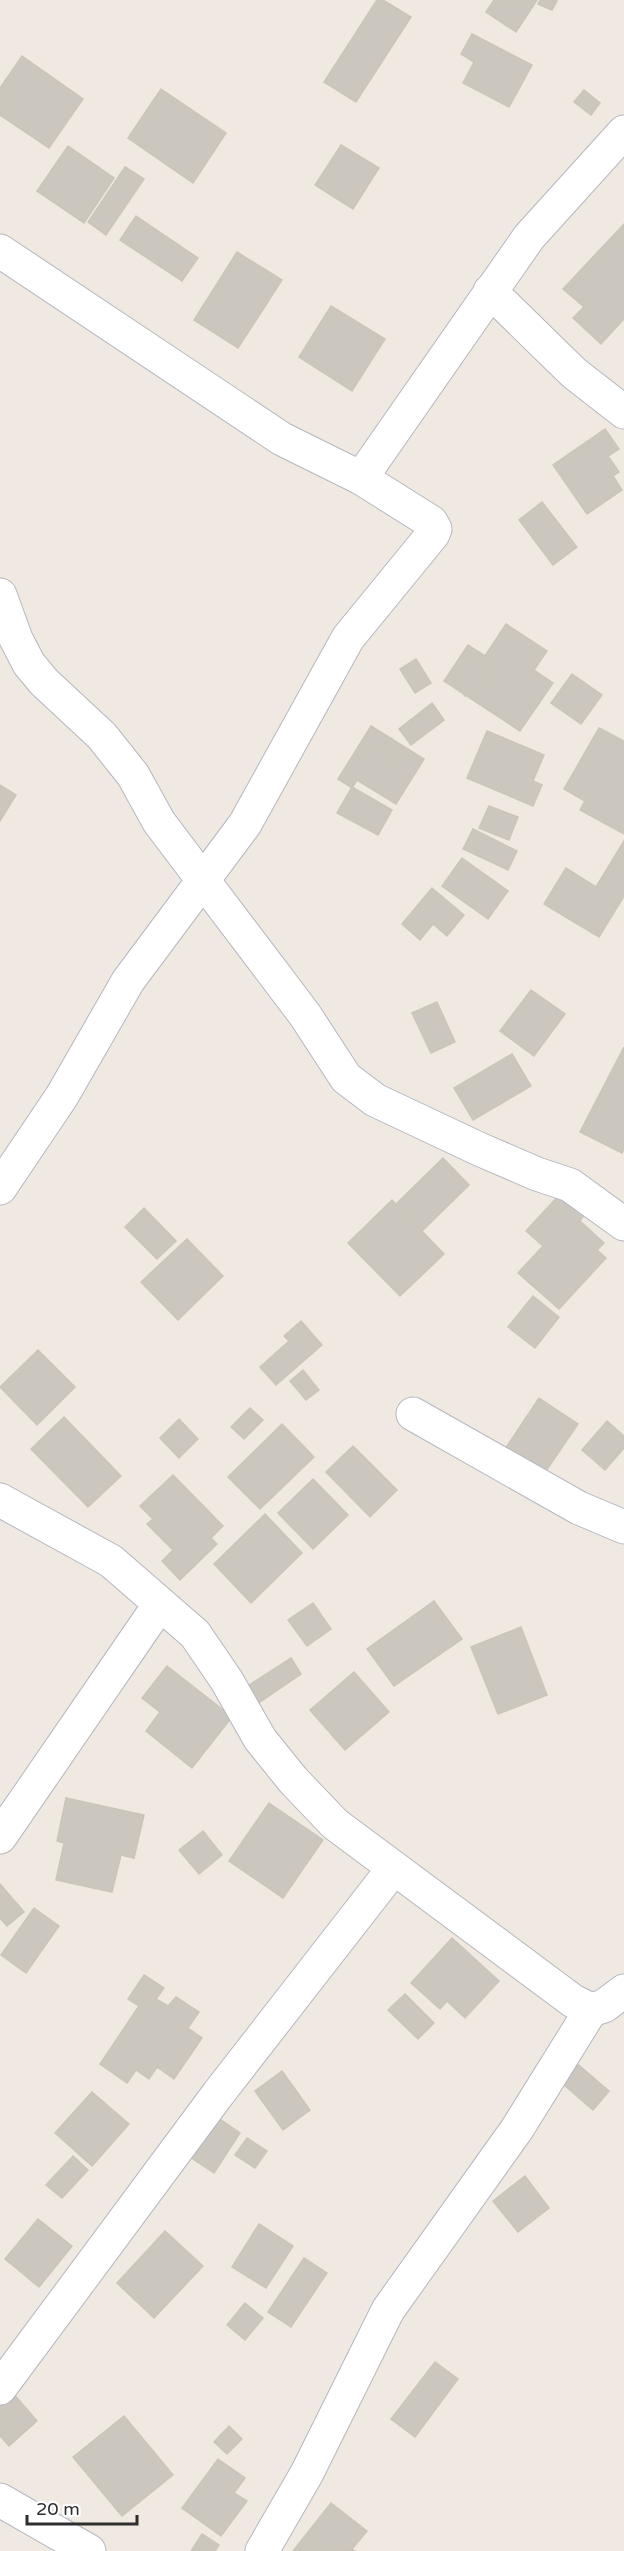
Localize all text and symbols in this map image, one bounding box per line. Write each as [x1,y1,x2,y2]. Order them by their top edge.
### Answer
scale bar [27,2488,136,2526]
text: 20 m [36,2498,80,2520]

